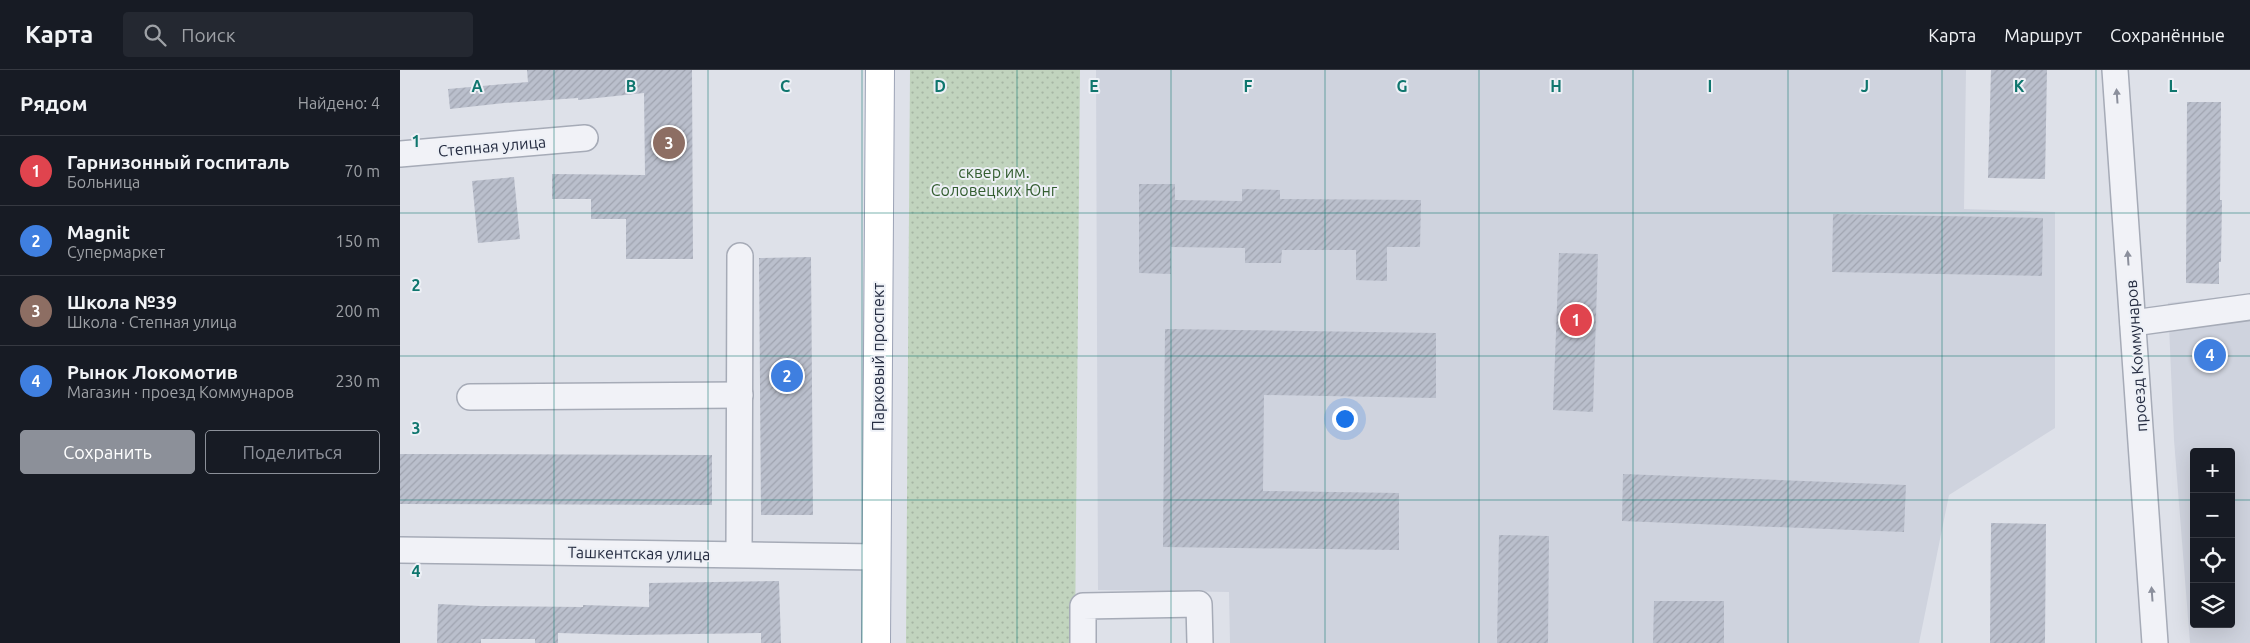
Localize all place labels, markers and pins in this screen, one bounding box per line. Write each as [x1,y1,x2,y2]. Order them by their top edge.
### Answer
pin: 3 [653,124,685,162]
pin: 1 [1560,301,1592,339]
pin: 4 [2194,336,2226,374]
pin: 2 [771,357,803,395]

